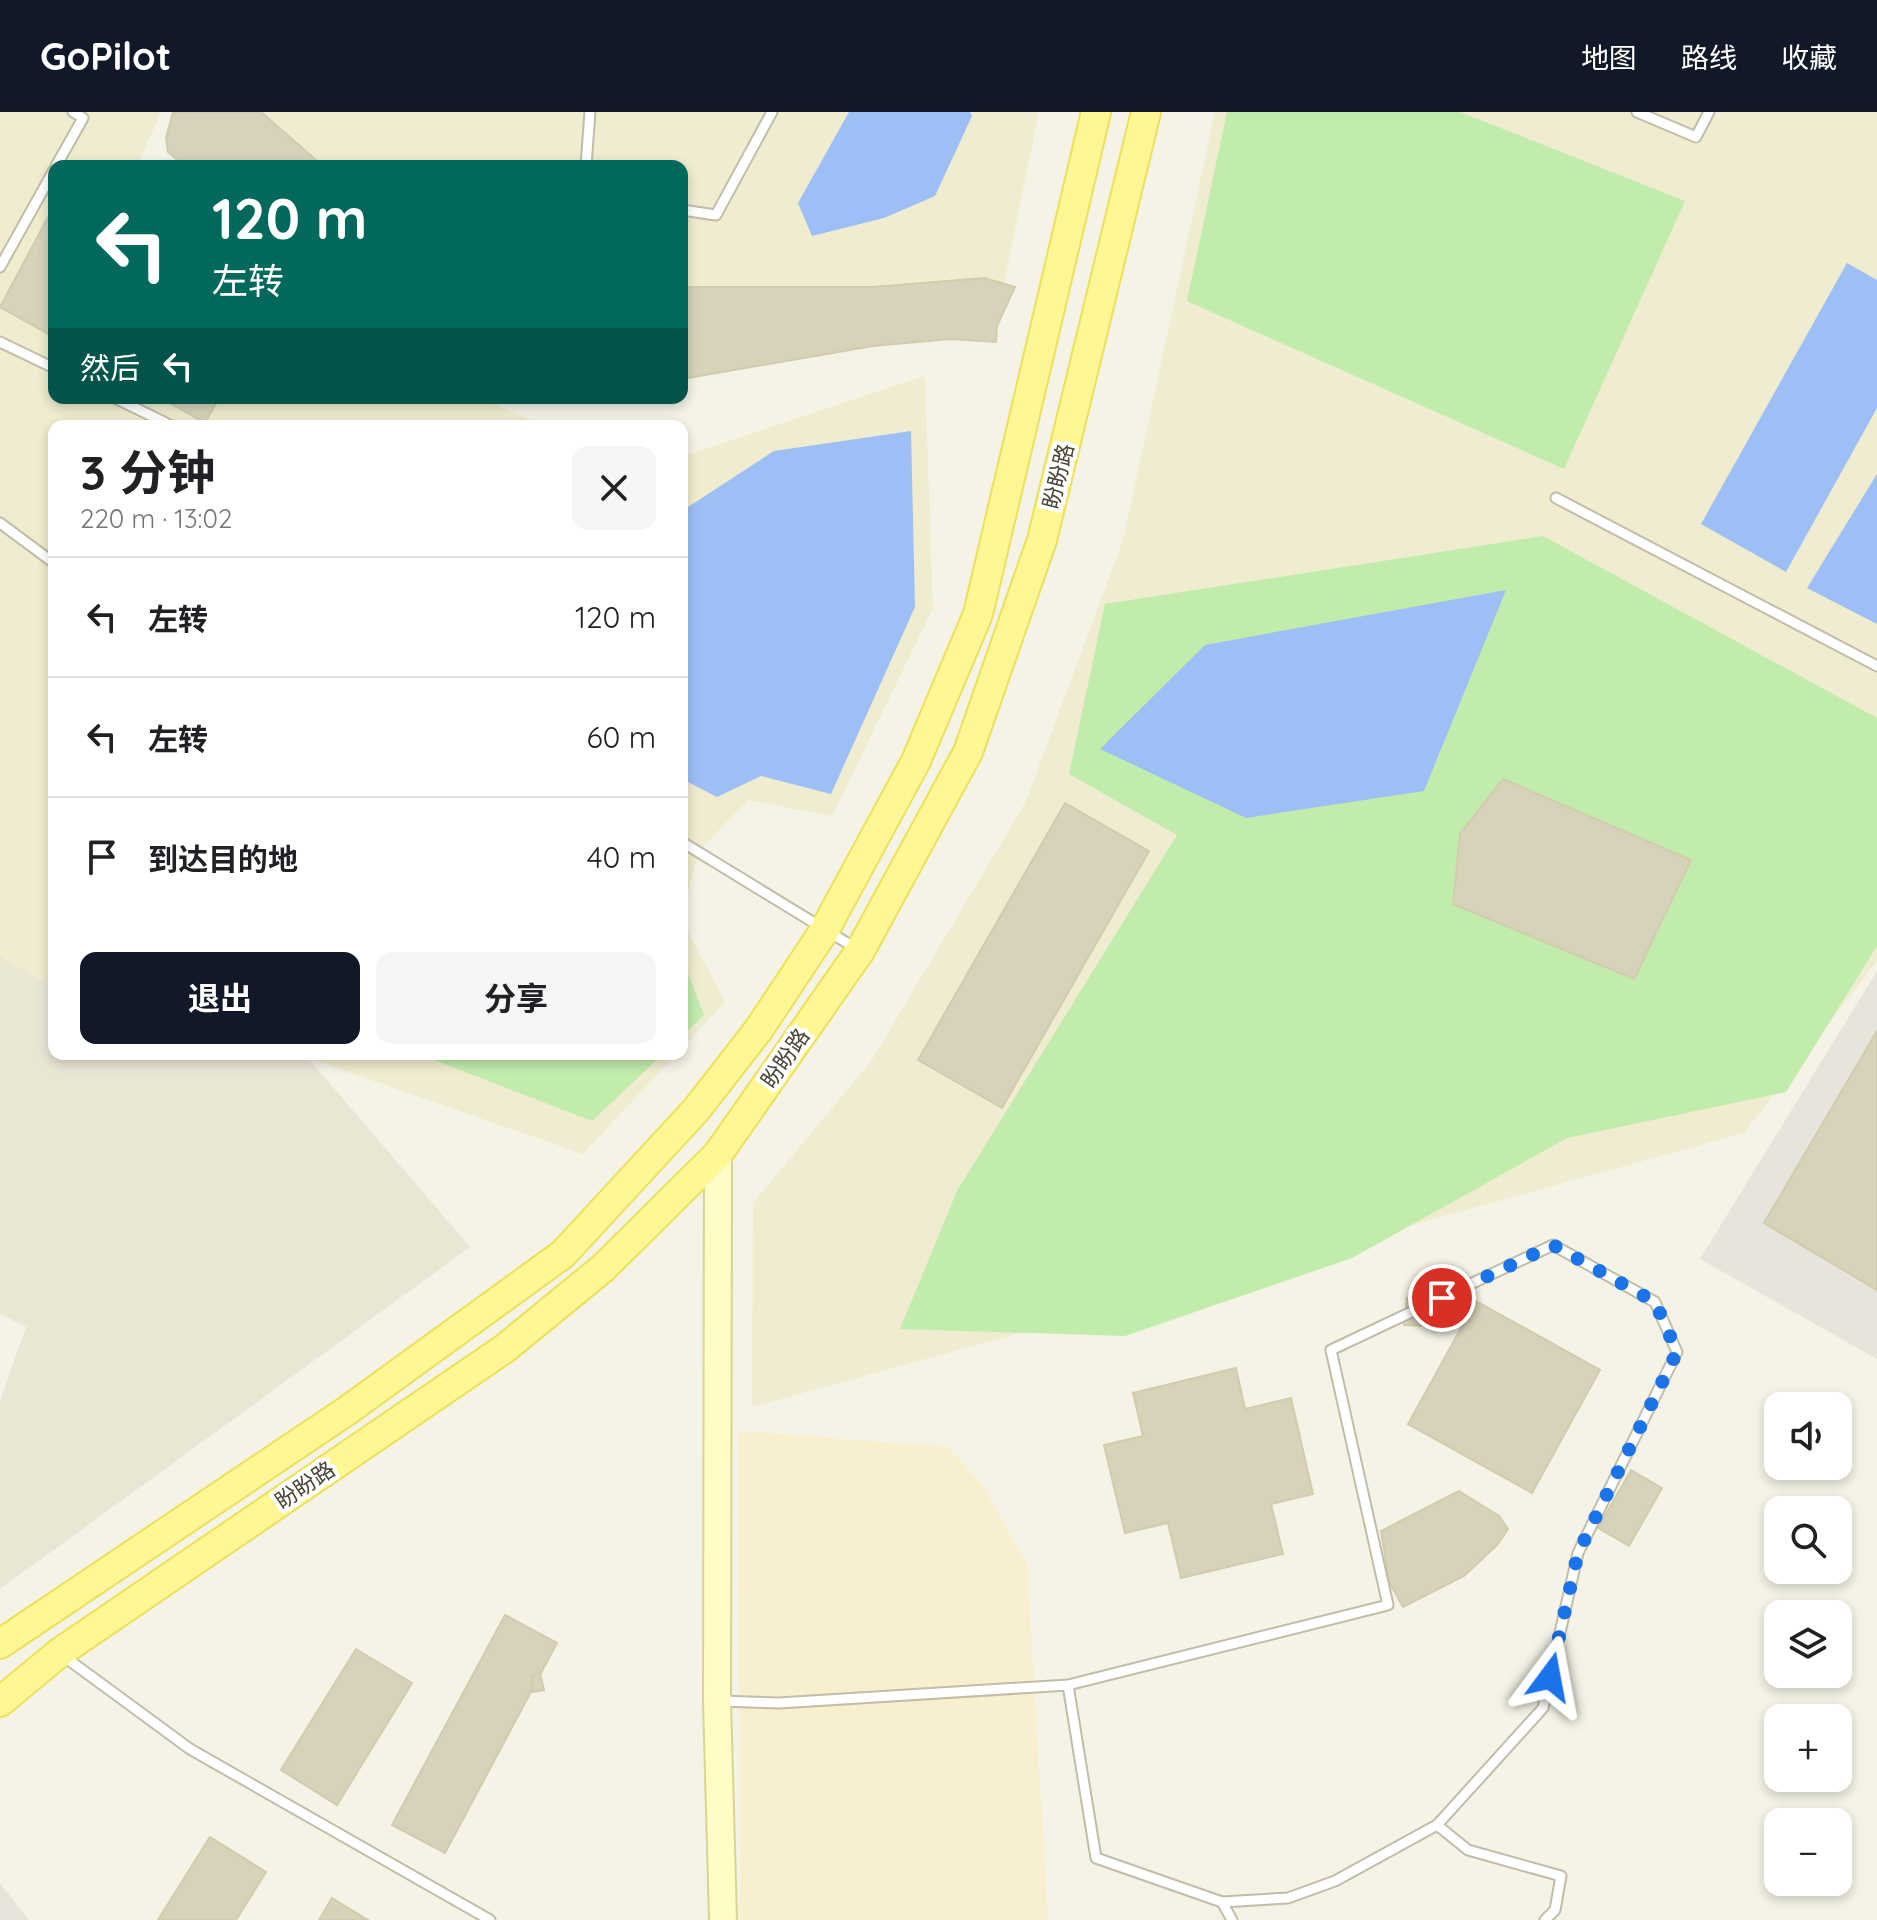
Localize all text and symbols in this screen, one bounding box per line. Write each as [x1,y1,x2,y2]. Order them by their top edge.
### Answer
text: GoPilot [40,32,171,80]
text: 地图 [1581,40,1637,75]
text: 路线 [1681,40,1737,75]
text: 收藏 [1781,40,1837,75]
text: 120 m [212,183,367,253]
icon: left [80,192,184,296]
text: 左转 [212,258,284,303]
icon: left [156,344,200,388]
text: 然后 [80,349,140,387]
street label: 盼盼路 [1036,441,1080,511]
text: 3 分钟 [80,442,215,502]
button: close [572,446,656,530]
text: 220 m · 13:02 [80,502,232,535]
icon: left [80,595,124,639]
text: 120 m [575,598,656,636]
text: 左转 [148,600,208,638]
icon: left [80,715,124,759]
text: 60 m [586,718,656,756]
text: 左转 [148,720,208,758]
icon: arrive [80,835,124,879]
text: 40 m [587,838,656,876]
text: 到达目的地 [148,840,298,878]
button: 退出 [80,952,360,1044]
button: 分享 [376,952,656,1044]
street label: 盼盼路 [755,1023,815,1093]
pin [1408,1264,1476,1332]
icon: arrive [1420,1276,1464,1320]
map controls [1764,1392,1852,1896]
button: sound [1764,1392,1852,1480]
street label: 盼盼路 [270,1455,340,1515]
button: search [1764,1496,1852,1584]
button: layers [1764,1600,1852,1688]
position arrow [1508,1635,1592,1719]
button: + [1764,1704,1852,1792]
button: − [1764,1808,1852,1896]

